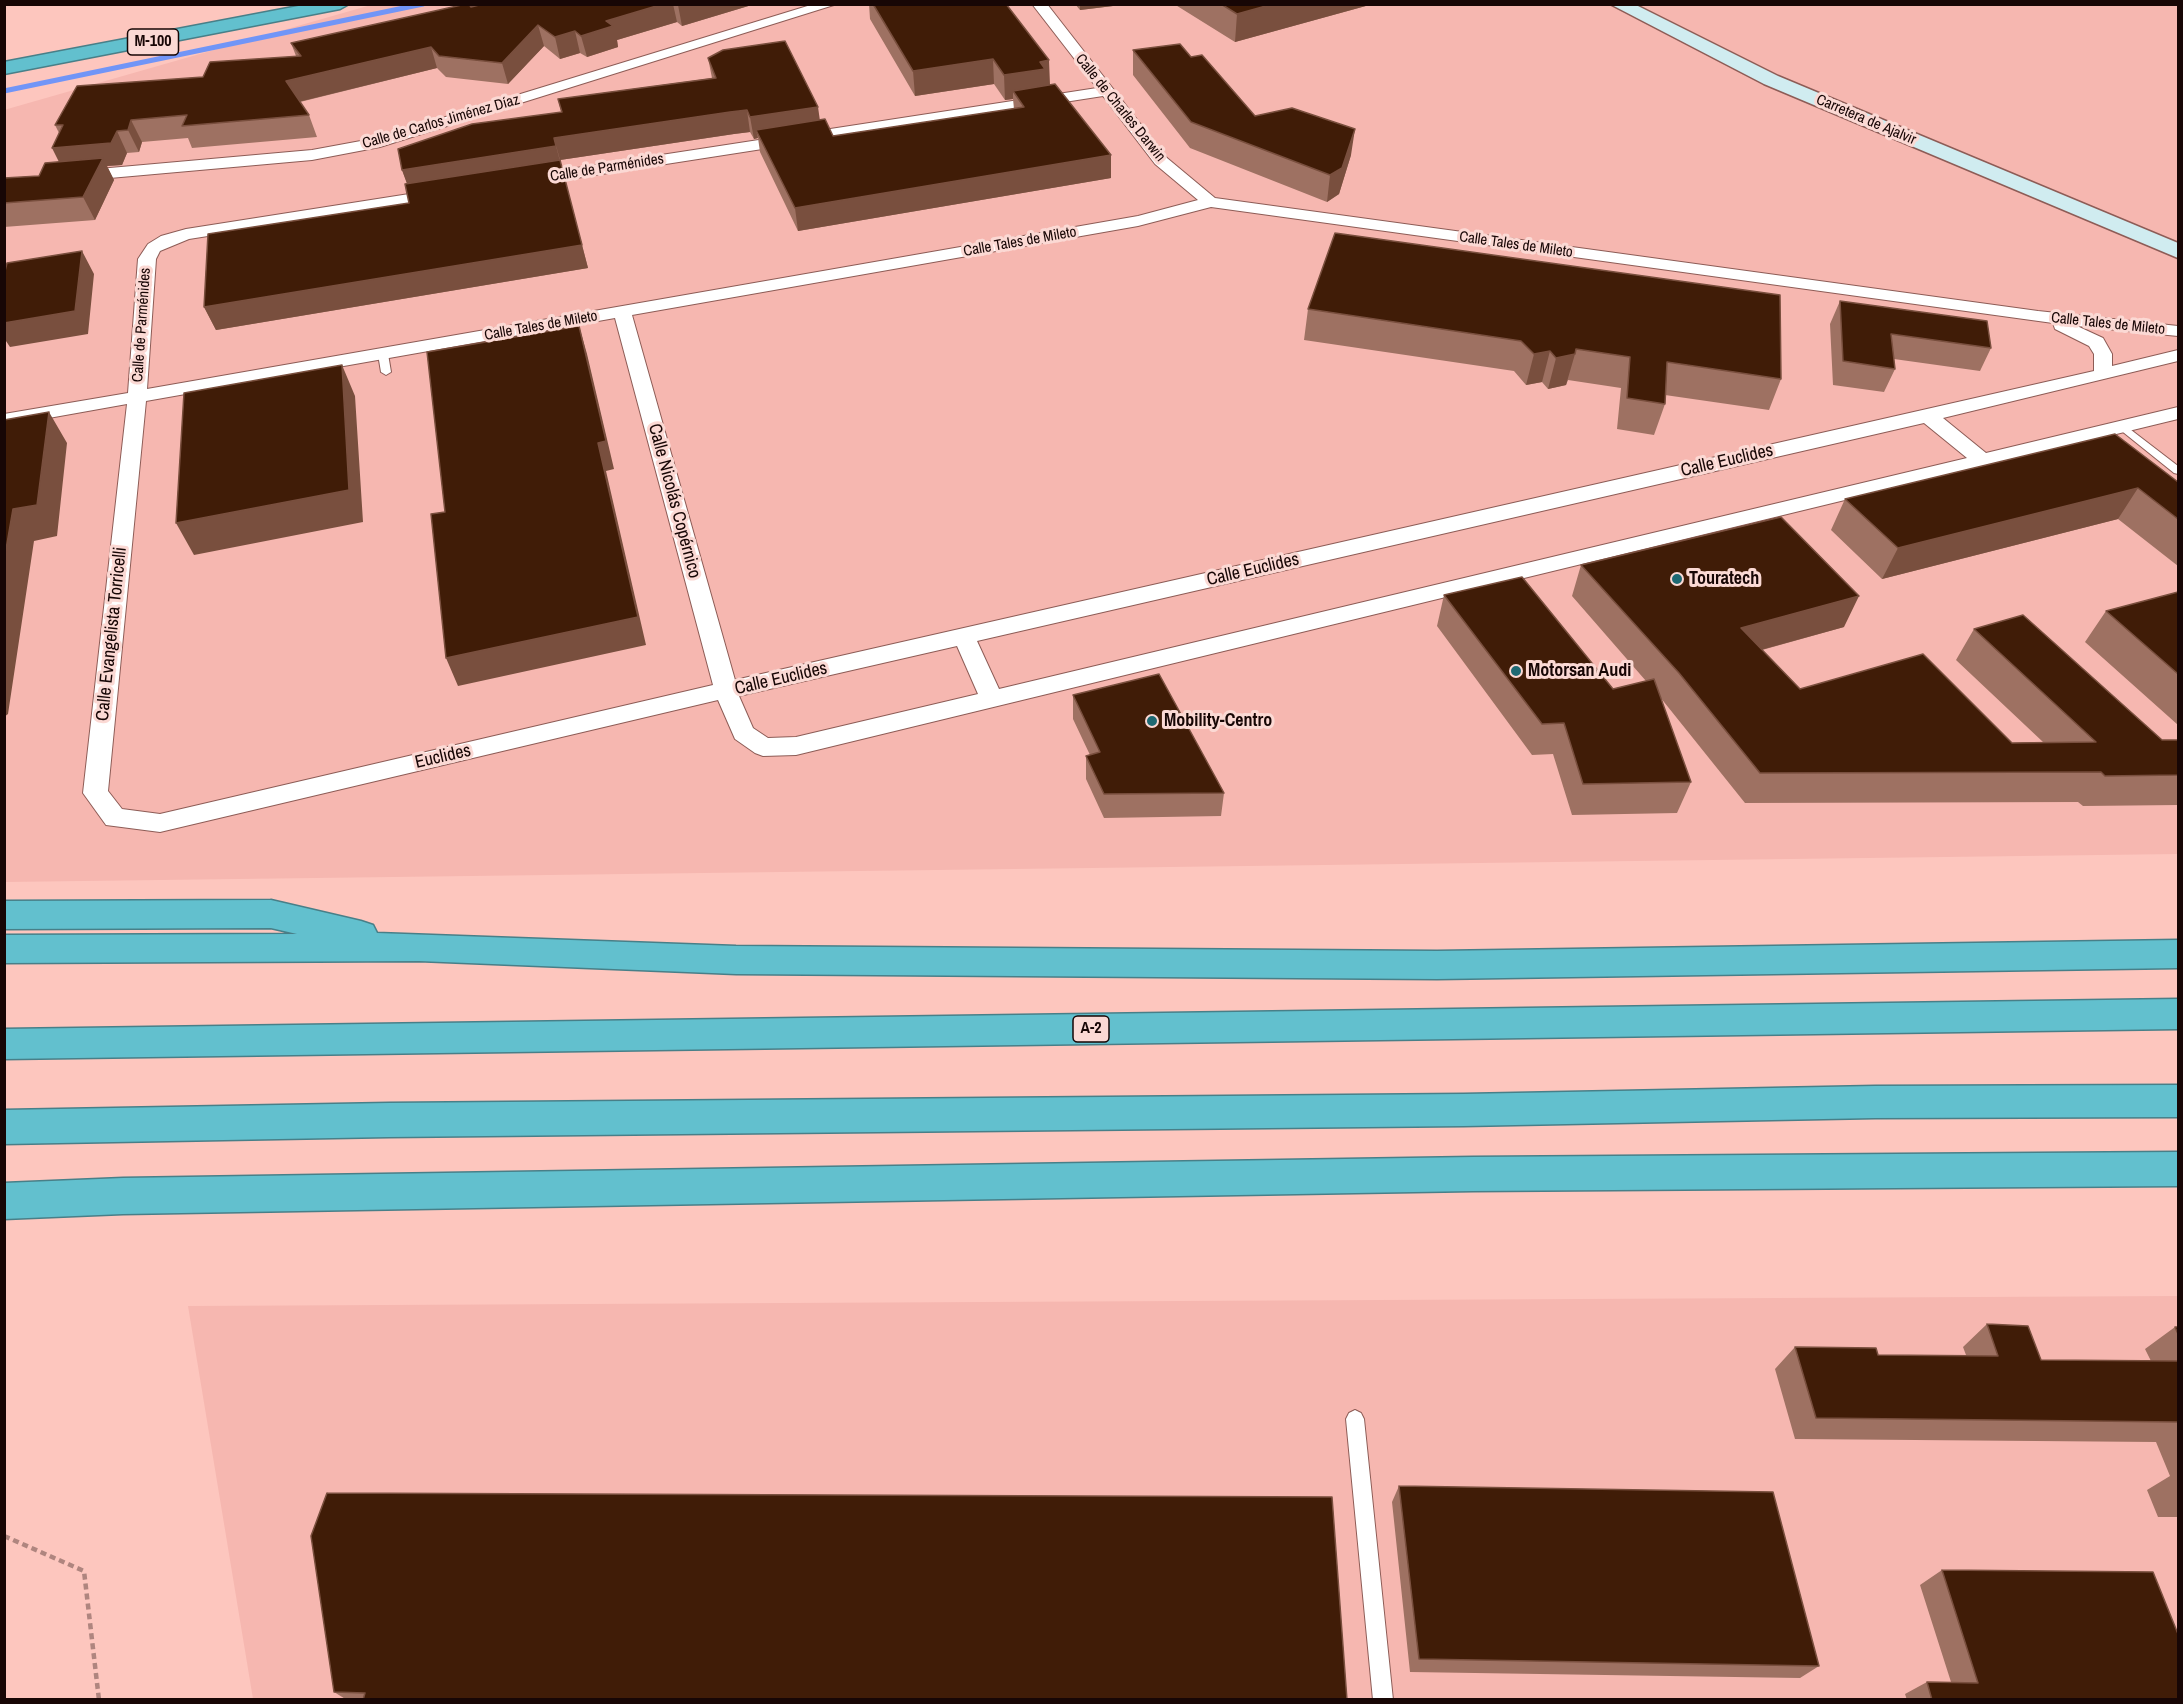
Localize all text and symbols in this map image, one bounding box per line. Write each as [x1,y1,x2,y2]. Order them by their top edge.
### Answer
road number: M-100 [128,29,178,55]
street label: Calle de Charles Darwin [1071,51,1169,165]
street label: Calle de Carlos Jiménez Díaz [360,91,522,153]
street label: Carretera de Ajalvir [1813,91,1919,149]
street label: Calle de Parménides [549,150,665,186]
street label: Calle Tales de Mileto [962,223,1078,261]
street label: Calle Tales de Mileto [1458,228,1574,262]
street label: Calle de Parménides [129,267,155,383]
street label: Calle Tales de Mileto [483,307,599,345]
street label: Calle Tales de Mileto [2050,309,2166,339]
street label: Calle Nicolás Copérnico [643,421,705,581]
street label: Calle Euclides [1679,440,1775,482]
street label: Calle Evangelista Torricelli [92,546,132,722]
street label: Calle Euclides [1205,549,1301,591]
place label: Touratech [1689,568,1759,590]
marker: Touratech [1670,572,1684,586]
street label: Calle Euclides [733,658,829,700]
place label: Motorsan Audi [1528,660,1631,682]
marker: Motorsan Audi [1509,664,1523,678]
place label: Mobility-Centro [1164,710,1272,732]
marker: Mobility-Centro [1145,714,1159,728]
street label: Euclides [413,740,473,774]
road number: A-2 [1073,1016,1109,1042]

